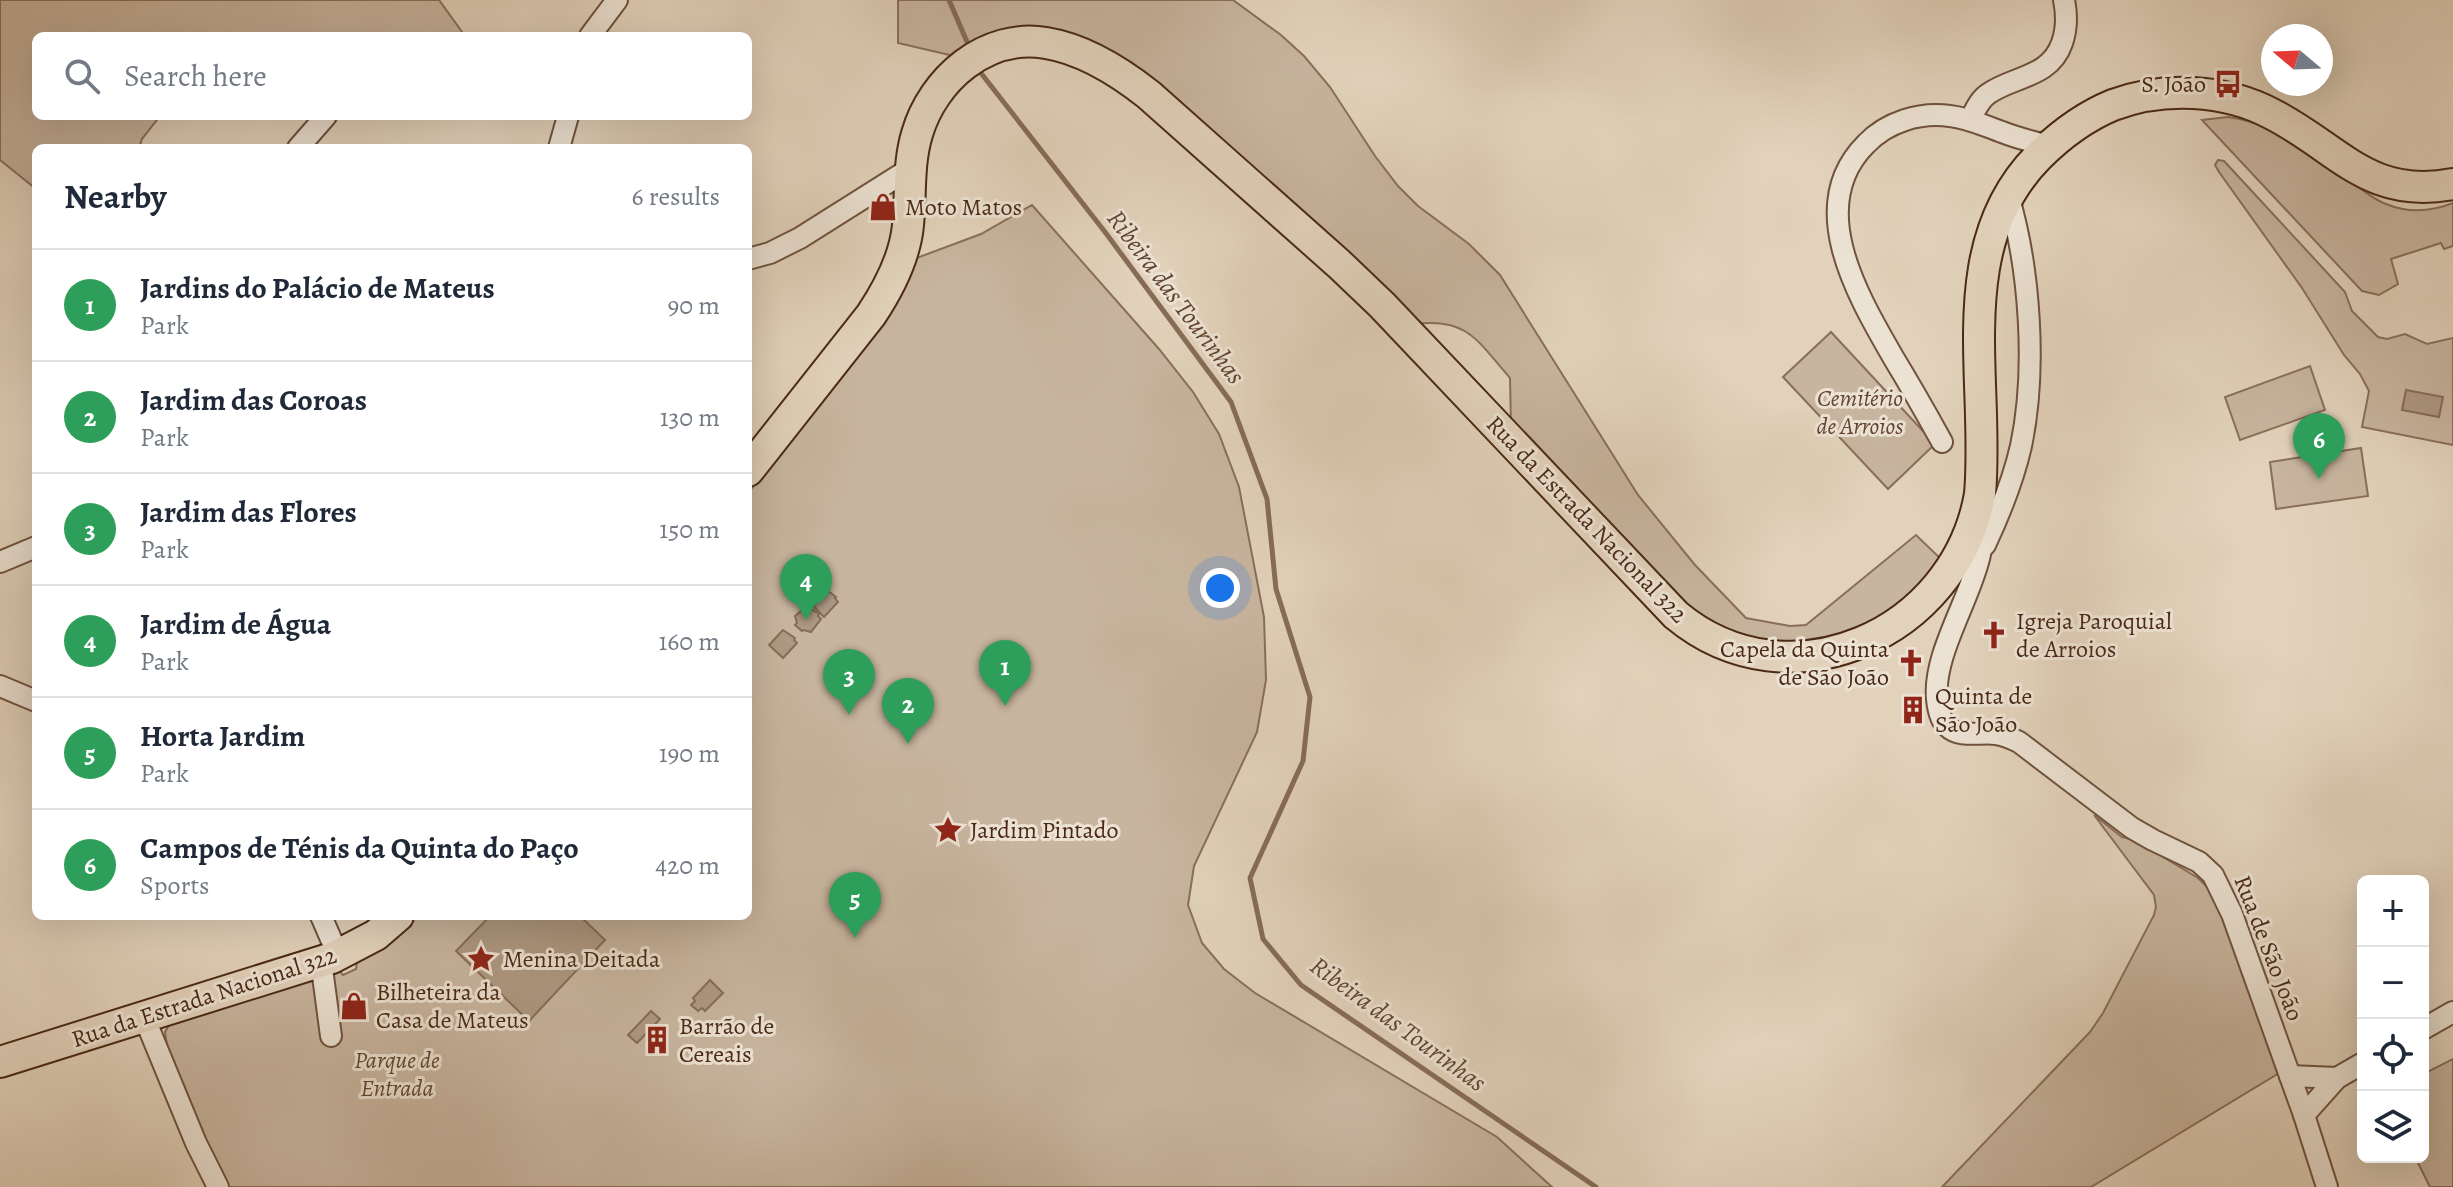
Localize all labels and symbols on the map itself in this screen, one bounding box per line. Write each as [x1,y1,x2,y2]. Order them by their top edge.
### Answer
north arrow [2261,24,2333,96]
place label: S. João [2141,68,2206,100]
bus stop icon: S. João [2213,69,2243,99]
place label: Moto Matos [905,191,1022,223]
shop icon: Moto Matos [868,192,898,222]
water label: Ribeira das Tourinhas [1099,203,1253,391]
park label: Cemitério de Arroios [1817,382,1903,442]
street label: Rua da Estrada Nacional 322 [1479,408,1695,630]
pin: 6 [2293,413,2345,479]
pin: 4 [780,554,832,620]
your location [1200,568,1240,608]
place label: Igreja Paroquial de Arroios [2016,605,2172,665]
church icon: Igreja Paroquial de Arroios [1979,620,2009,650]
place label: Capela da Quinta de São João [1720,633,1890,693]
pin: 1 [979,640,1031,706]
church icon: Capela da Quinta de São João [1896,648,1926,678]
pin: 3 [823,649,875,715]
pin: 2 [882,678,934,744]
place label: Quinta de São João [1935,680,2032,740]
building icon: Quinta de São João [1898,695,1928,725]
place label: Jardim Pintado [970,814,1119,846]
place icon: Jardim Pintado [933,815,963,845]
street label: Rua de São João [2227,871,2311,1025]
pin: 5 [829,872,881,938]
street label: Rua da Estrada Nacional 322 [67,939,341,1055]
place label: Menina Deitada [503,943,661,975]
place icon: Menina Deitada [466,944,496,974]
water label: Ribeira das Tourinhas [1303,948,1493,1100]
place label: Bilheteira da Casa de Mateus [376,976,529,1036]
shop icon: Bilheteira da Casa de Mateus [339,991,369,1021]
place label: Barrão de Cereais [679,1010,774,1070]
building icon: Barrão de Cereais [642,1025,672,1055]
park label: Parque de Entrada [354,1044,440,1104]

